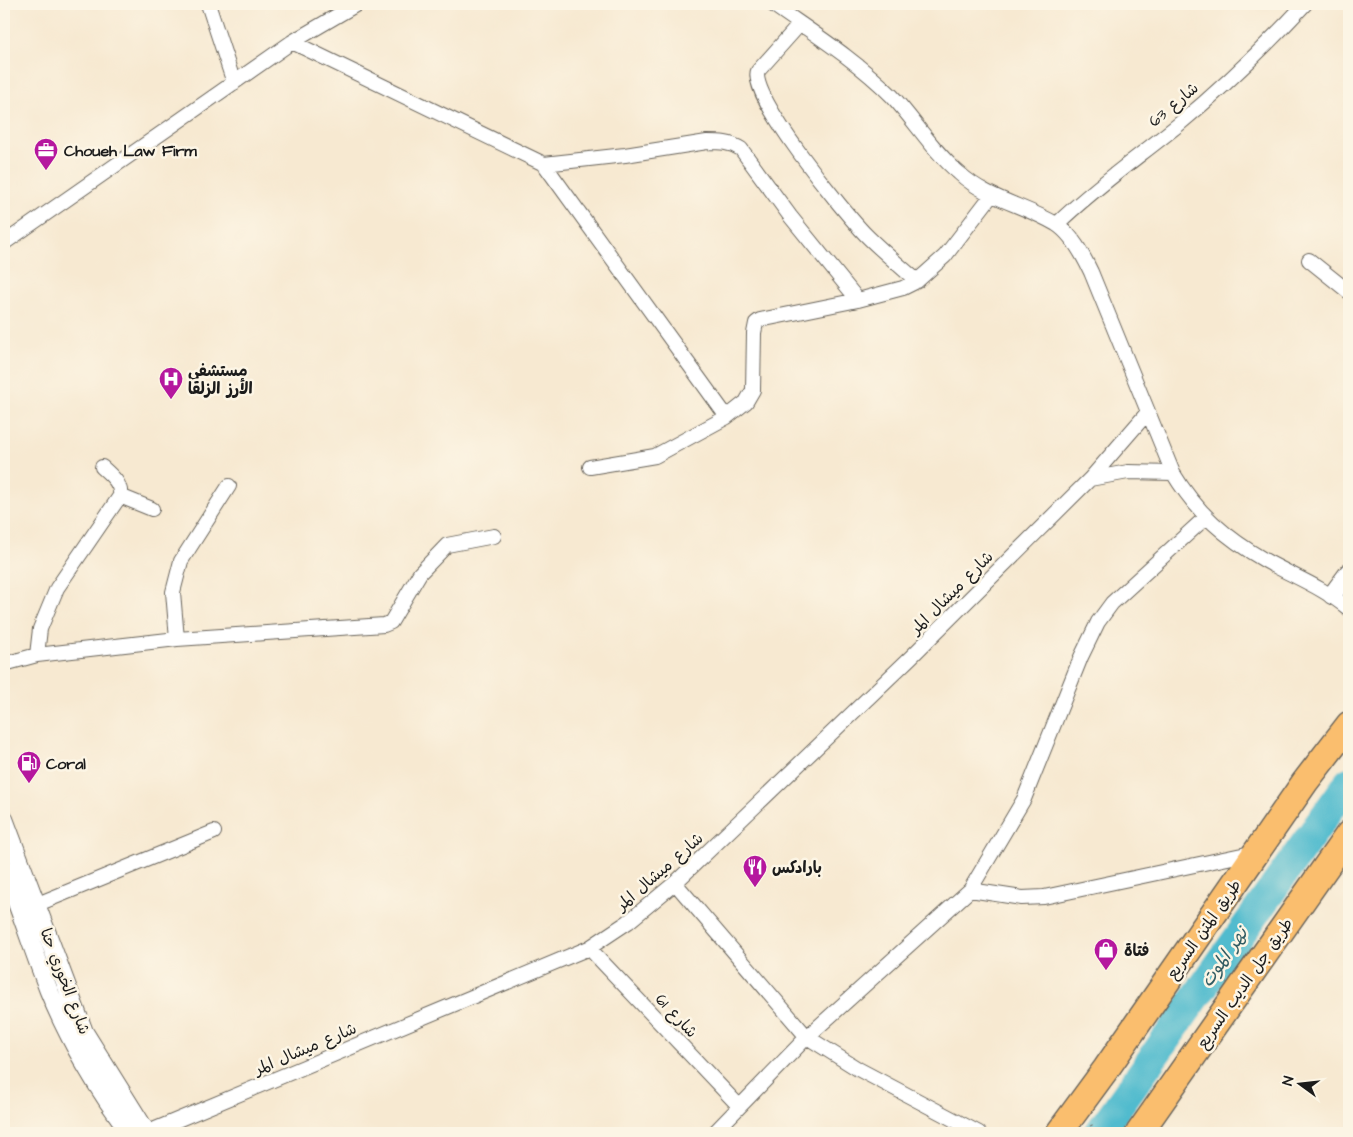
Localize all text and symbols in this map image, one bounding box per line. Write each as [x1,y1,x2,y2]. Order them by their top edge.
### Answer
street label: شارع 63 [1144,77,1203,132]
office icon: Choueh Law Firm [33,137,59,171]
place label: Choueh Law Firm [64,140,197,162]
place label: مستشفى الأرز الزلقا [188,360,253,400]
hospital icon: مستشفى الأرز الزلقا [158,366,184,400]
street label: شارع ميشال المر [904,546,998,641]
fuel station icon: Coral [16,750,42,784]
place label: Coral [46,753,86,775]
street label: شارع ميشال المر [610,828,708,917]
restaurant icon: بارادكس [742,854,768,888]
place label: بارادكس [772,857,822,879]
street label: طريق المتن السريع [1161,875,1246,984]
street label: طريق جل الديب السريع [1191,914,1298,1053]
water label: نهر الموت [1195,920,1255,992]
street label: شارع الخوري حنا [35,925,95,1038]
shop icon: فتاة [1093,937,1119,971]
place label: فتاة [1124,940,1149,962]
street label: شارع 61 [650,989,702,1043]
street label: شارع ميشال المر [249,1017,360,1081]
north arrow [1276,1060,1326,1110]
text: N [1278,1074,1299,1088]

